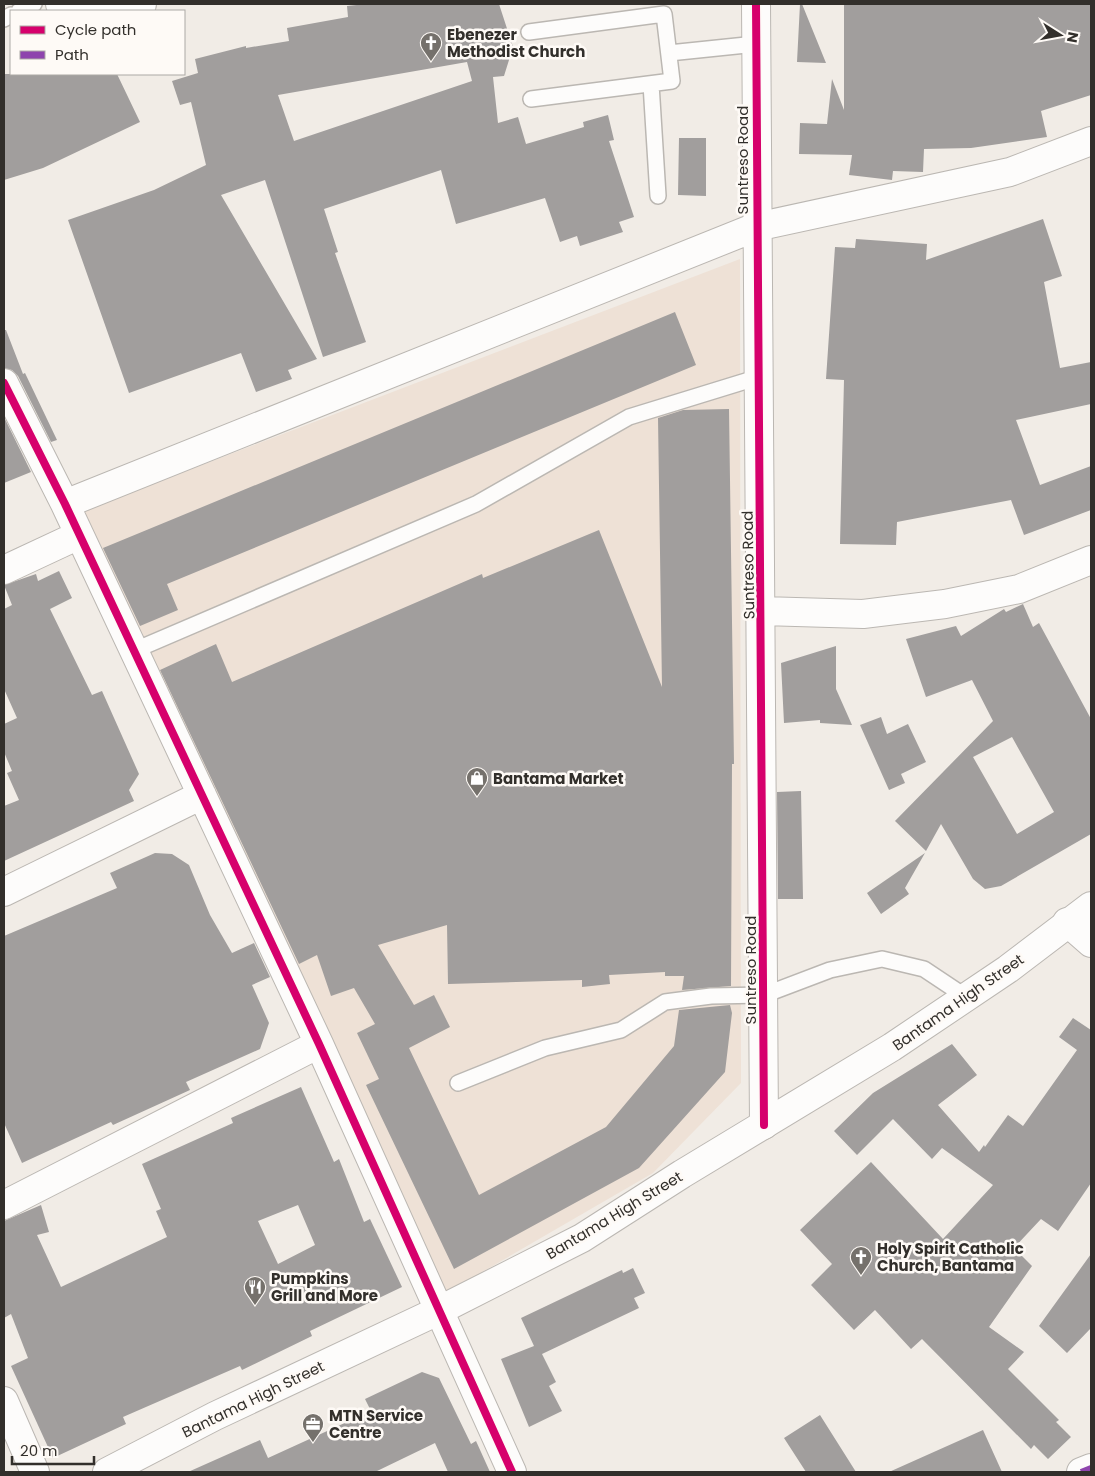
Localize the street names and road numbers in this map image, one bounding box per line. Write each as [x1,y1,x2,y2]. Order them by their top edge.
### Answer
street label: Suntreso Road [732,106,753,214]
street label: Suntreso Road [737,510,759,620]
street label: Suntreso Road [740,916,761,1024]
street label: Bantama High Street [888,949,1028,1055]
street label: Bantama High Street [542,1166,686,1264]
street label: Bantama High Street [178,1355,328,1443]

